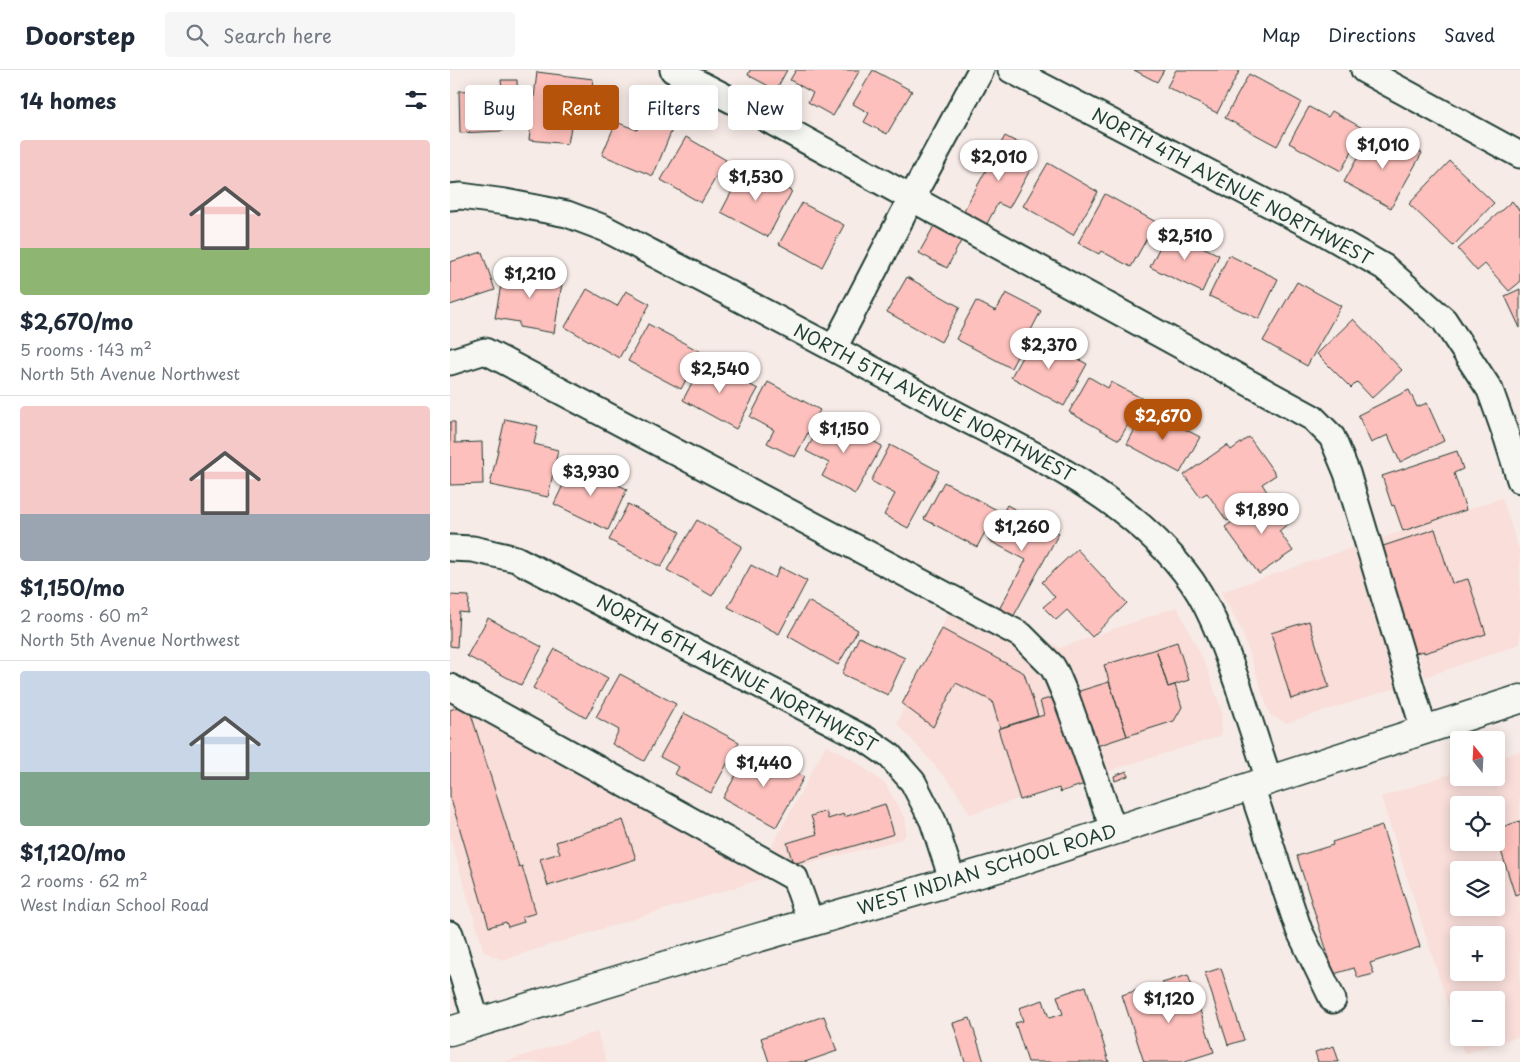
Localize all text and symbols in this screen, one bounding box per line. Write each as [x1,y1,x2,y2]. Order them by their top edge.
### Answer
search box [165,12,515,57]
text: Doorstep [25,17,135,53]
icon: search [183,21,211,49]
text: Search here [223,21,332,49]
text: Map [1262,21,1300,48]
text: Directions [1328,21,1416,48]
text: Saved [1444,21,1495,48]
text: 14 homes [20,84,116,116]
chip: Buy [465,85,533,130]
chip: Rent [543,85,619,130]
chip: Filters [629,85,718,130]
chip: New [728,85,802,130]
icon: filters [402,86,430,114]
street label: NORTH 4TH AVENUE NORTHWEST [1088,100,1378,272]
pin: $1,010 [1342,128,1424,170]
text: $1,010 [1357,132,1409,156]
pin: $2,010 [958,140,1040,182]
text: $2,010 [971,144,1027,168]
pin: $1,530 [715,160,797,202]
text: $1,530 [729,164,783,188]
icon: home [180,173,270,263]
pin: $2,510 [1144,218,1226,261]
text: $2,510 [1158,223,1212,247]
pin: $1,210 [489,256,571,299]
text: $1,210 [504,261,556,285]
text: $2,670/mo [20,305,133,337]
street label: NORTH 5TH AVENUE NORTHWEST [789,316,1081,488]
pin: $2,370 [1008,328,1090,370]
text: $2,370 [1021,332,1077,356]
text: 5 rooms · 143 m² [20,337,152,361]
pin: $2,540 [679,352,761,394]
text: $2,540 [691,356,749,380]
text: North 5th Avenue Northwest [20,361,240,385]
pin: $2,670 [1122,398,1204,441]
text: $2,670 [1135,403,1191,427]
pin: $1,150 [803,412,885,454]
text: $1,150 [819,416,869,440]
icon: home [180,438,270,528]
pin: $3,930 [550,454,632,497]
text: $3,930 [563,459,619,483]
pin: $1,890 [1221,492,1303,535]
text: $1,890 [1235,497,1289,521]
pin: $1,260 [981,510,1063,552]
text: $1,260 [995,514,1050,538]
text: $1,150/mo [20,571,124,603]
street label: NORTH 6TH AVENUE NORTHWEST [593,587,883,759]
text: 2 rooms · 60 m² [20,603,149,627]
text: North 5th Avenue Northwest [20,627,240,651]
icon: home [180,703,270,793]
north arrow [1450,731,1505,786]
map controls [1450,731,1505,1046]
pin: $1,440 [723,746,805,788]
text: $1,440 [736,750,792,774]
button: locate [1450,796,1505,851]
street label: WEST INDIAN SCHOOL ROAD [854,816,1120,921]
text: $1,120/mo [20,836,126,868]
button: layers [1450,861,1505,916]
text: 2 rooms · 62 m² [20,868,148,892]
text: West Indian School Road [20,892,209,916]
button: + [1450,926,1505,981]
pin: $1,120 [1128,982,1210,1024]
text: $1,120 [1144,986,1194,1010]
button: − [1450,991,1505,1046]

